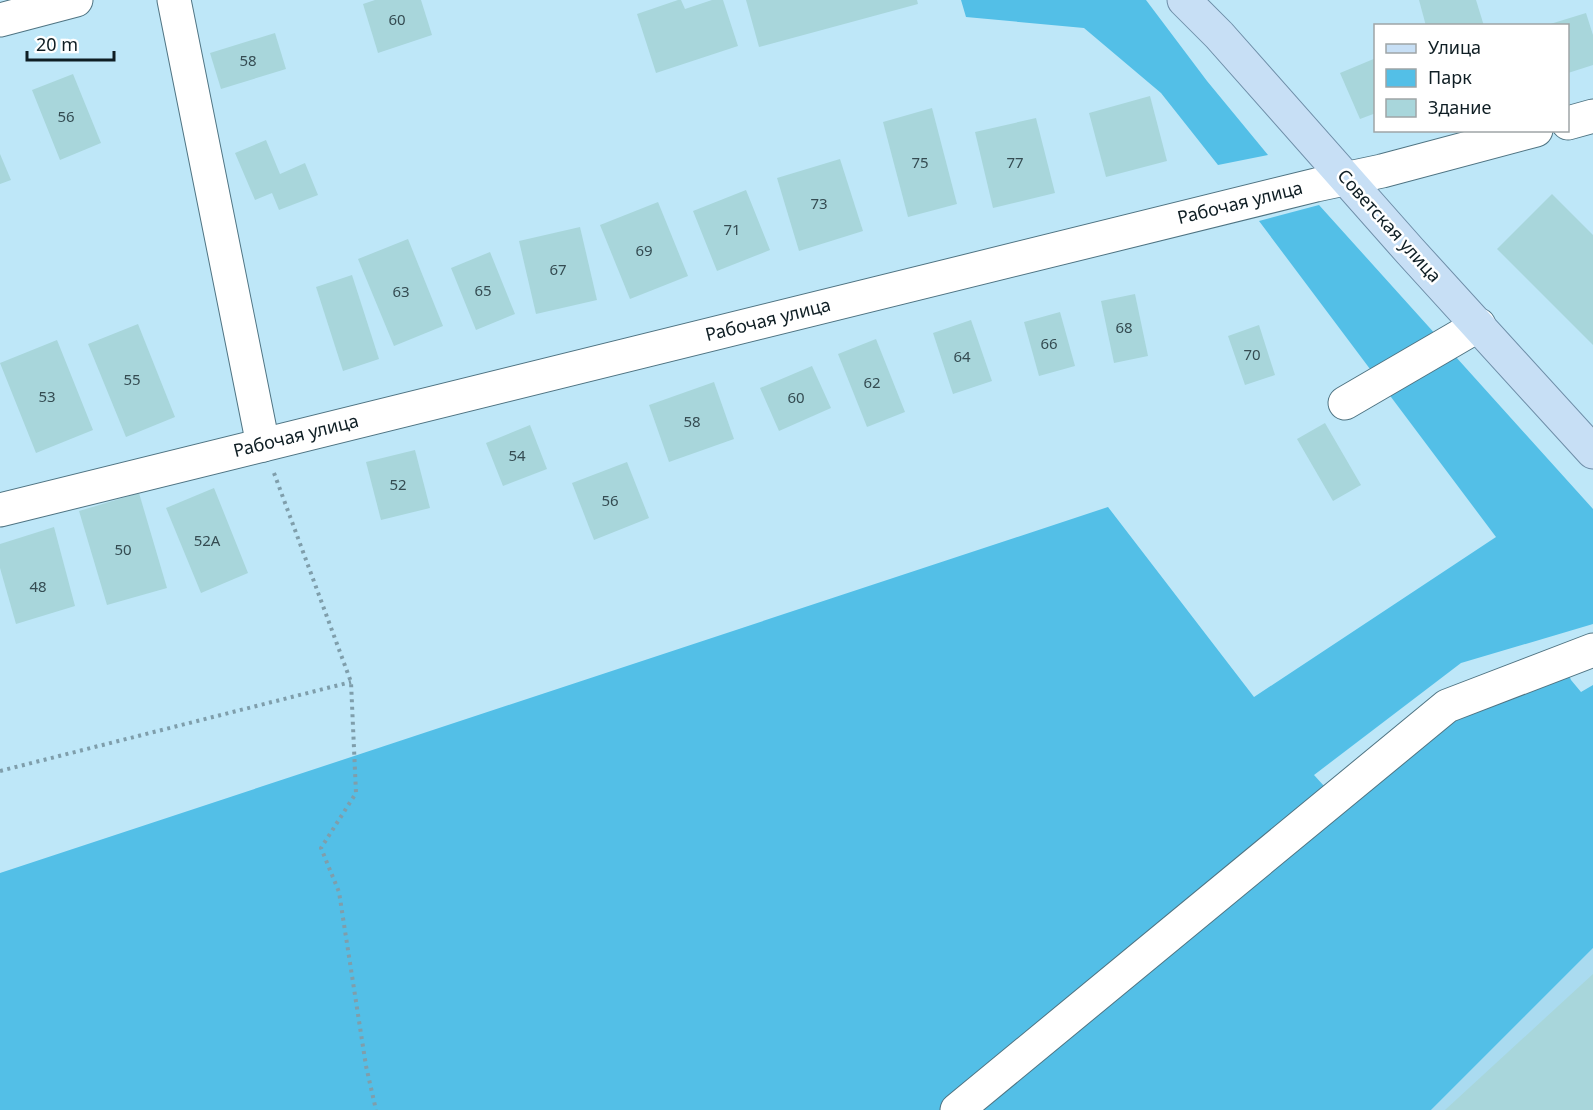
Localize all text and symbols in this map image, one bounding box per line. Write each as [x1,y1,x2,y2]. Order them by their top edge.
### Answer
house number: 60 [388,9,406,29]
scale bar [27,24,114,62]
legend [1374,24,1569,132]
text: 20 m [36,32,78,56]
text: Улица [1428,35,1481,59]
house number: 58 [239,50,257,70]
text: Парк [1428,65,1472,89]
text: Здание [1428,95,1492,119]
house number: 56 [57,106,75,126]
house number: 75 [911,152,929,172]
house number: 77 [1006,152,1024,172]
street label: Советская улица [1332,164,1447,287]
street label: Рабочая улица [1175,175,1305,229]
house number: 73 [810,193,828,213]
house number: 71 [723,219,741,239]
house number: 69 [635,240,653,260]
house number: 67 [549,259,567,279]
house number: 65 [474,280,492,300]
house number: 63 [392,281,410,301]
street label: Рабочая улица [703,292,833,346]
house number: 68 [1115,317,1133,337]
house number: 66 [1040,333,1058,353]
house number: 70 [1243,344,1261,364]
house number: 64 [953,346,971,366]
house number: 55 [123,369,141,389]
house number: 62 [863,372,881,392]
house number: 53 [38,386,56,406]
house number: 60 [787,387,805,407]
street label: Рабочая улица [231,408,361,462]
house number: 58 [683,411,701,431]
house number: 54 [508,445,526,465]
house number: 52 [389,474,407,494]
house number: 56 [601,490,619,510]
house number: 52А [194,530,221,550]
house number: 50 [114,539,132,559]
house number: 48 [29,576,47,596]

